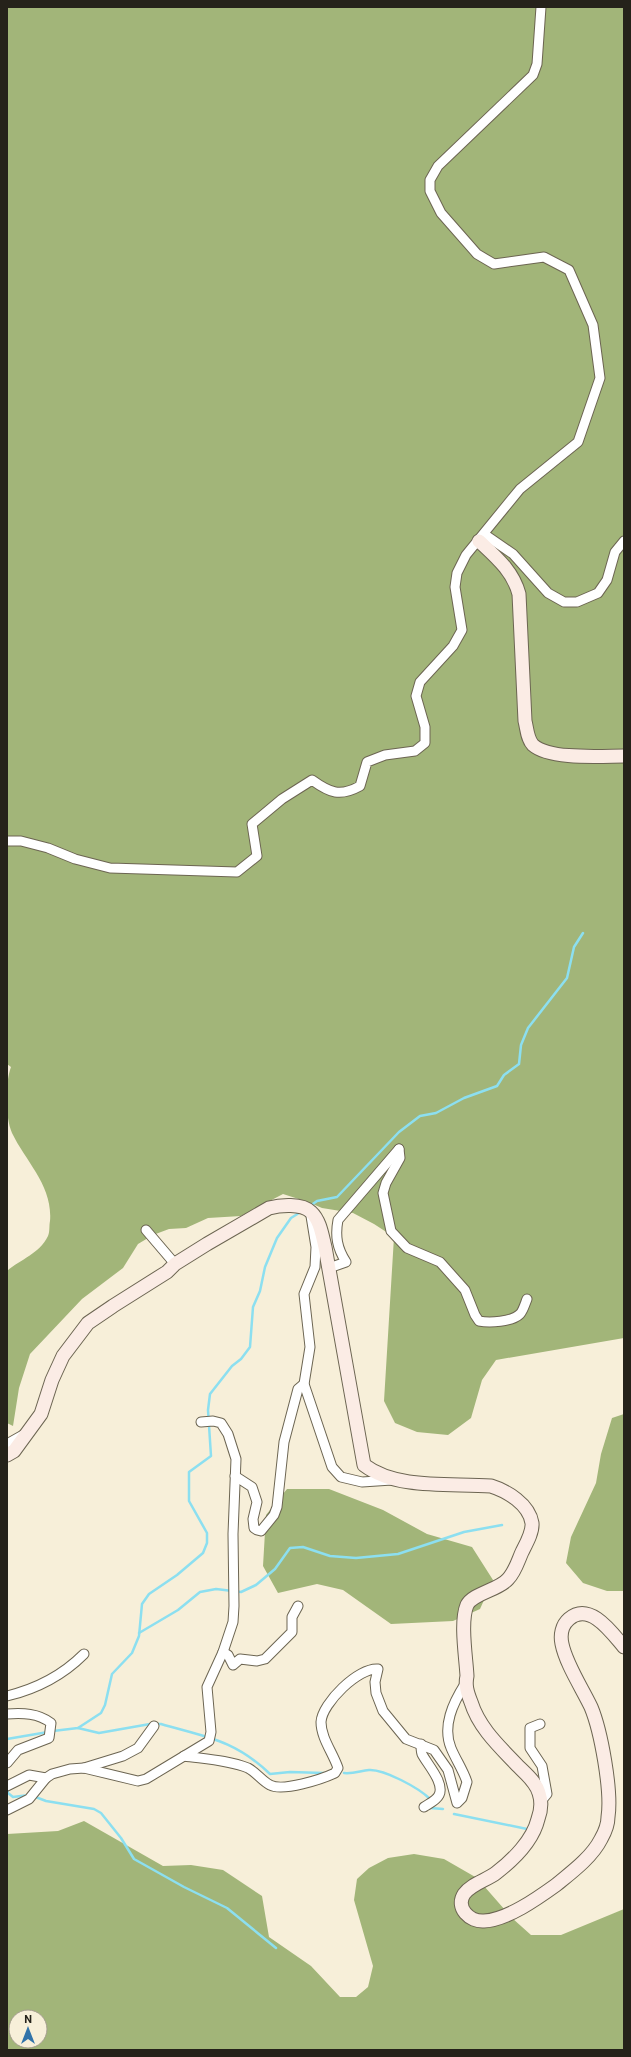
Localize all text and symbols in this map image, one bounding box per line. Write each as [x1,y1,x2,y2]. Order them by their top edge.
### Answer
north arrow [8,2009,48,2049]
text: N [24,2013,32,2026]

